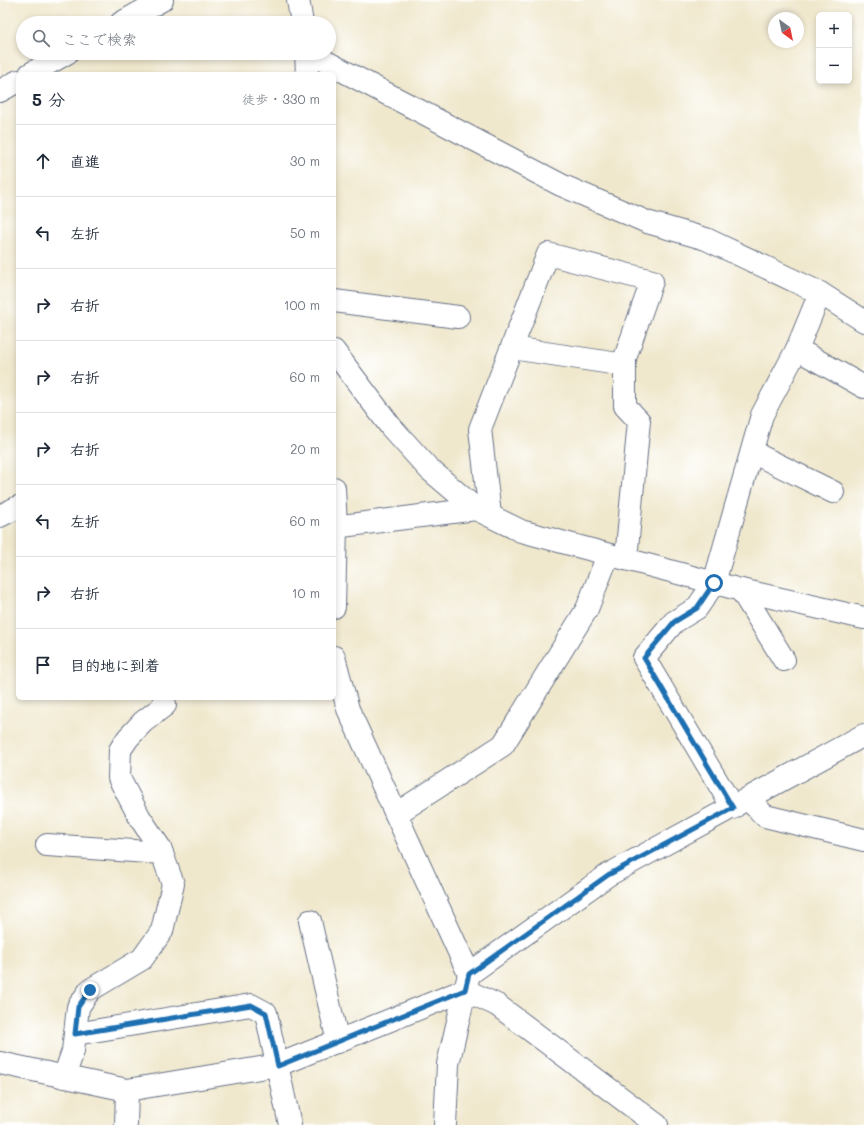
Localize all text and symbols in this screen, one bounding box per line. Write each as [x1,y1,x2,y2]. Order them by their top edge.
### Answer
north arrow [768,12,804,48]
map controls [816,12,852,84]
button: + [816,12,852,48]
search box [16,16,336,60]
icon: search [30,27,52,49]
text: ここで検索 [62,29,137,49]
button: − [816,48,852,84]
text: 5 分 [32,88,65,110]
text: 徒歩 · 330 m [242,90,320,107]
icon: ahead [32,150,54,172]
text: 直進 [70,151,100,171]
text: 30 m [290,152,320,169]
icon: left [32,222,54,244]
text: 左折 [70,223,100,243]
text: 50 m [290,224,320,241]
icon: right [32,294,54,316]
text: 右折 [70,295,100,315]
text: 100 m [284,296,320,313]
icon: right [32,366,54,388]
text: 右折 [70,367,100,387]
text: 60 m [290,368,320,385]
icon: right [32,438,54,460]
text: 右折 [70,439,100,459]
text: 20 m [290,440,320,457]
icon: left [32,510,54,532]
text: 左折 [70,511,100,531]
text: 60 m [290,512,320,529]
route start [705,574,723,592]
icon: right [32,582,54,604]
text: 右折 [70,583,100,603]
text: 10 m [292,584,320,601]
icon: arrive [32,654,54,676]
text: 目的地に到着 [70,655,160,675]
route end [81,981,99,999]

